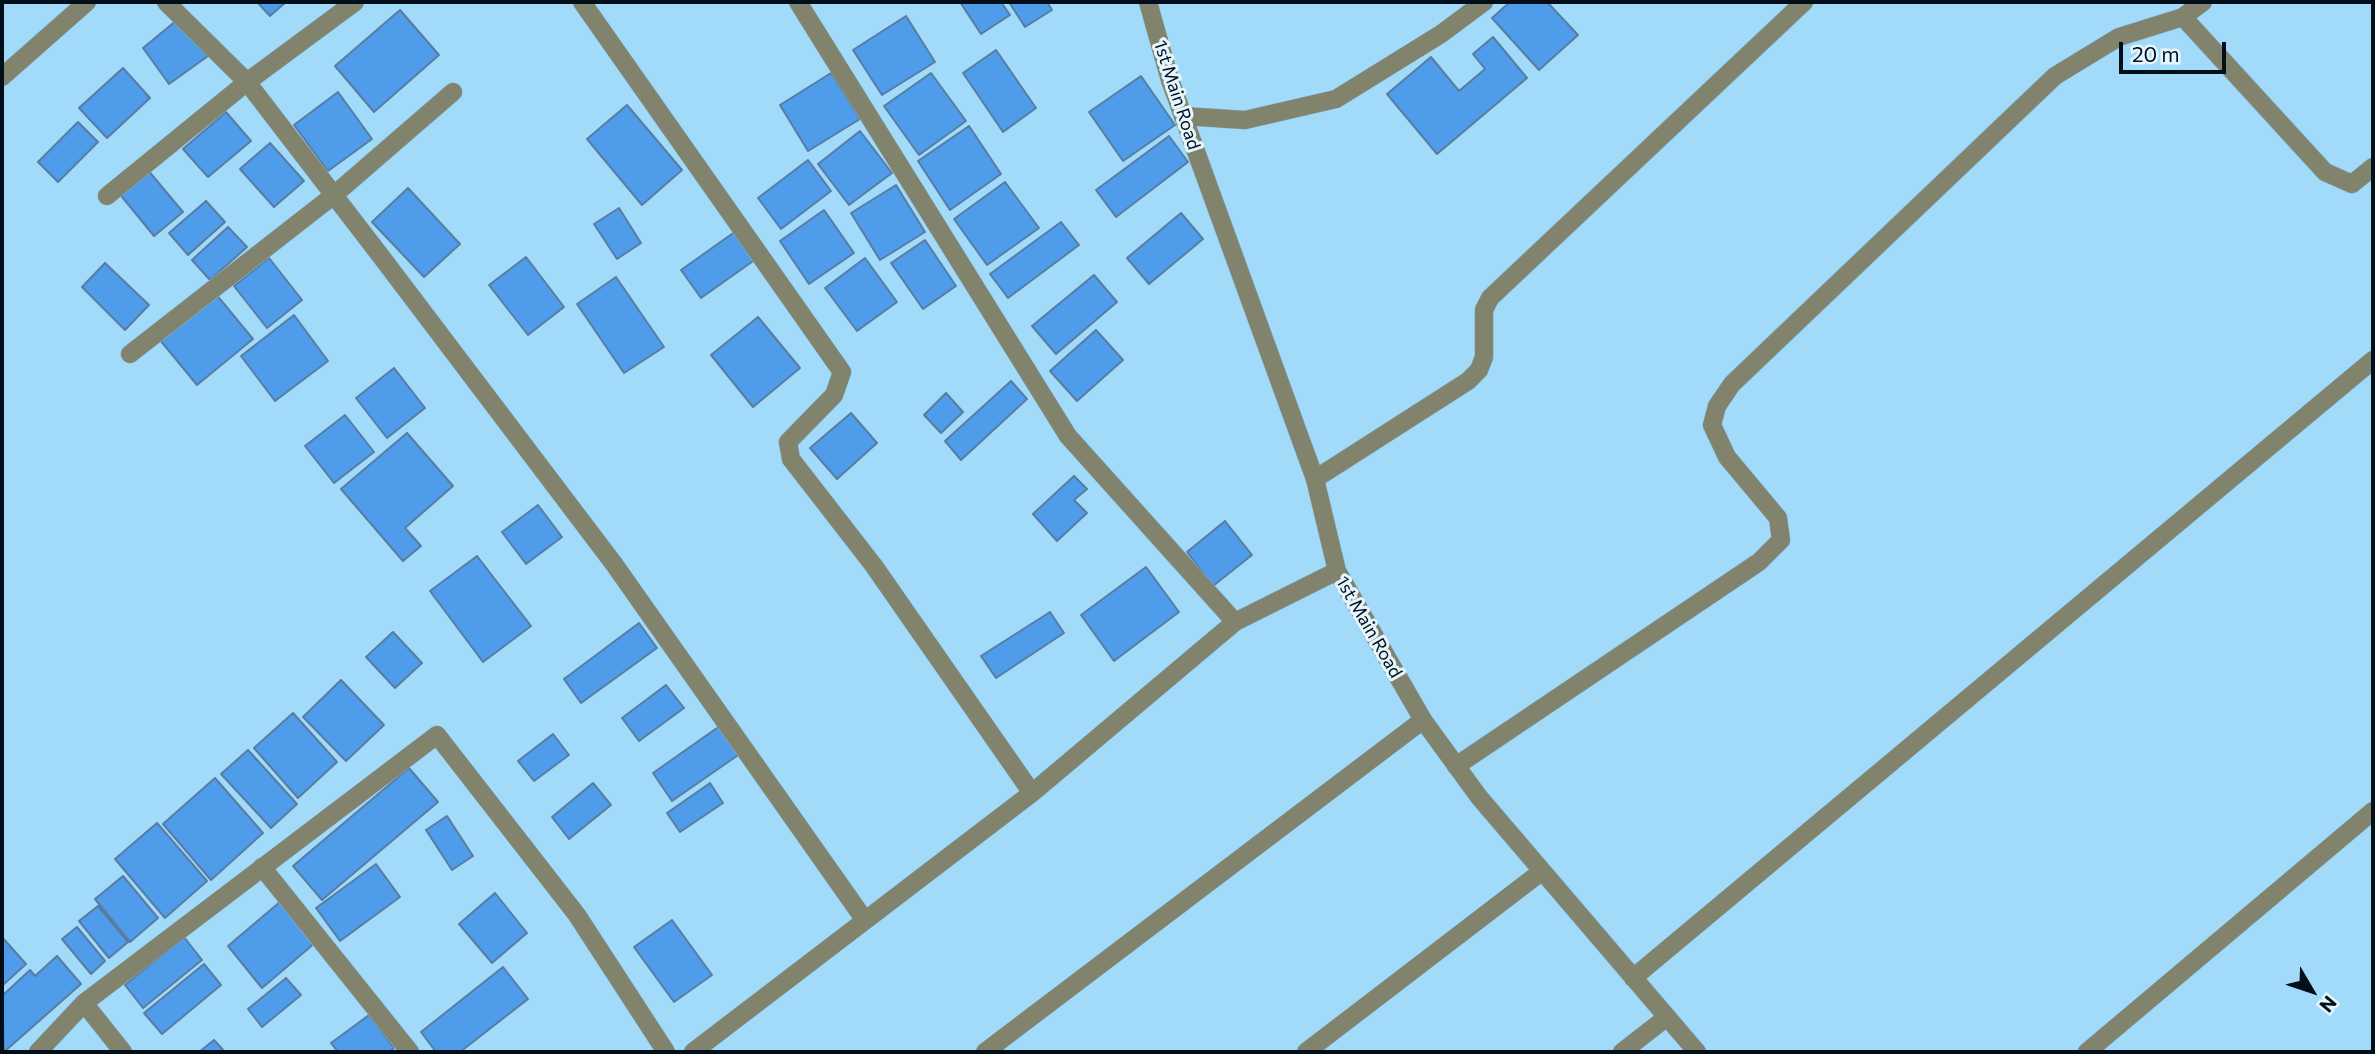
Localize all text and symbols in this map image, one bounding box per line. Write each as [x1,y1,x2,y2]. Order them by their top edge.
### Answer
scale bar [2123,28,2230,72]
street label: 1st Main Road [1149,38,1205,152]
text: 20 m [2132,41,2180,66]
street label: 1st Main Road [1331,572,1407,682]
north arrow [2277,956,2347,1026]
text: N [2315,992,2342,1017]

